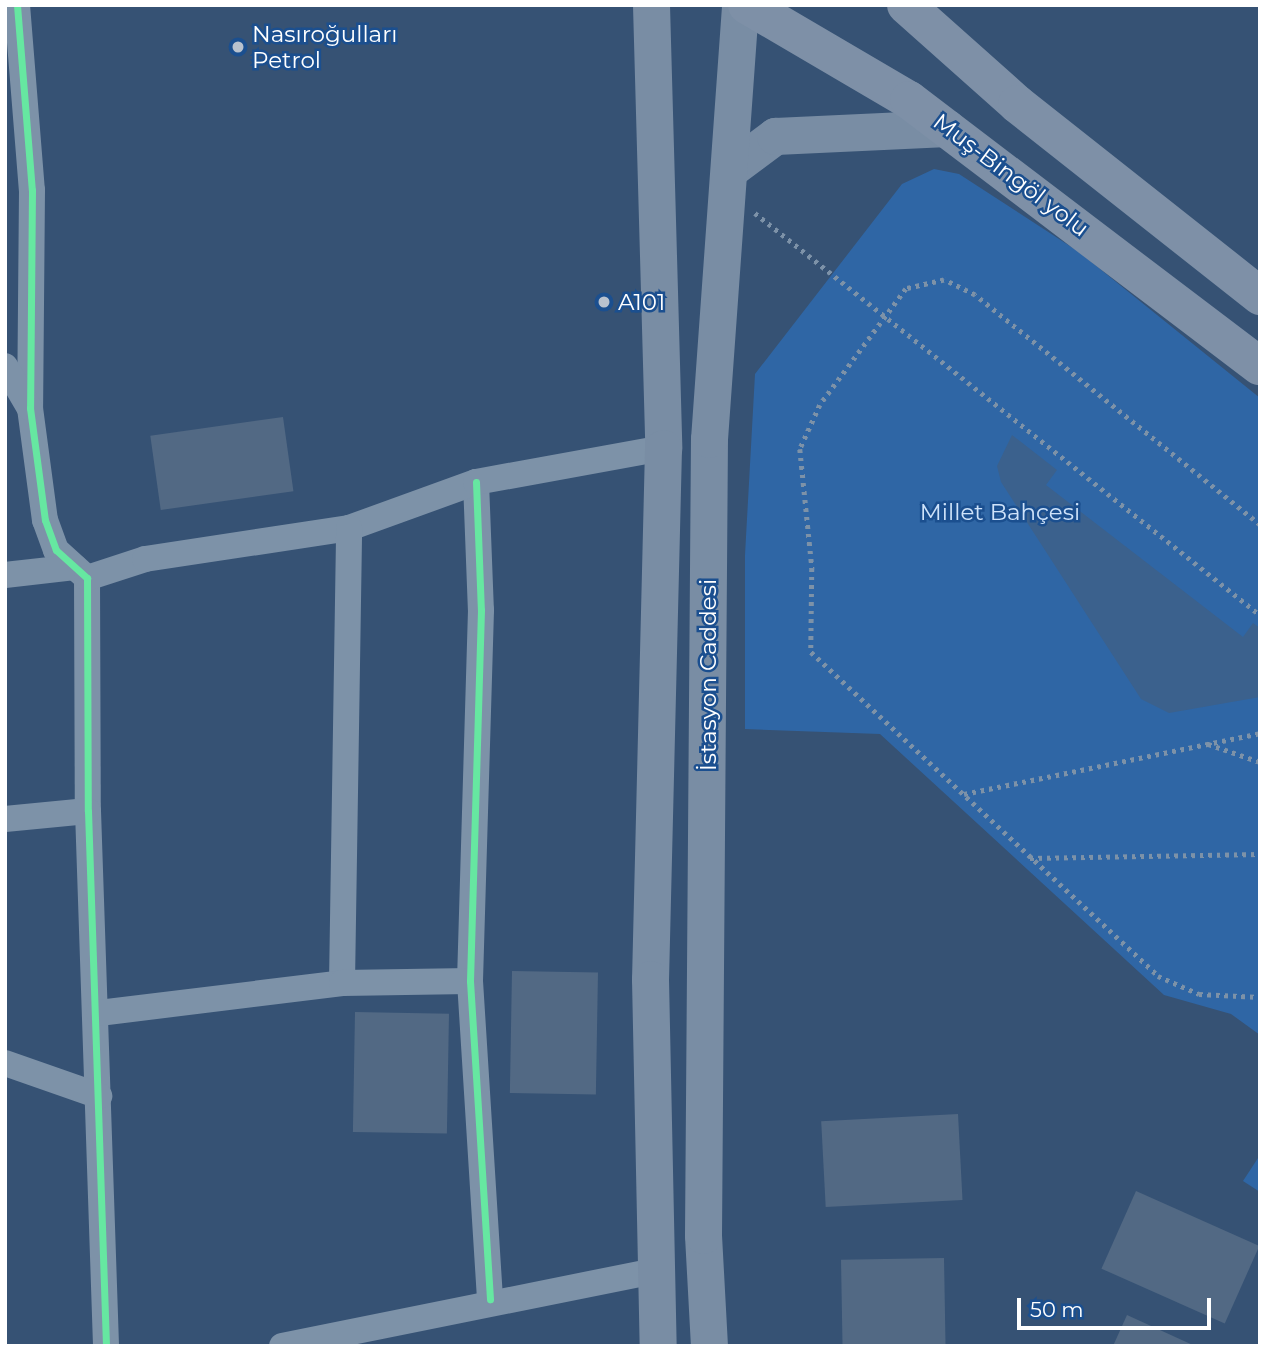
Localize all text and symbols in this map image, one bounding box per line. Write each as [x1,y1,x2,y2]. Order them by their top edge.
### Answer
place label: Nasıroğulları Petrol [252,20,397,74]
marker: Nasıroğulları Petrol [230,39,246,55]
street label: Muş-Bingöl yolu [928,108,1094,242]
place label: A101 [618,288,665,316]
marker: A101 [596,294,612,310]
park label: Millet Bahçesi [920,498,1080,526]
street label: İstasyon Caddesi [694,579,722,771]
scale bar [1020,1284,1214,1328]
text: 50 m [1030,1297,1084,1322]

